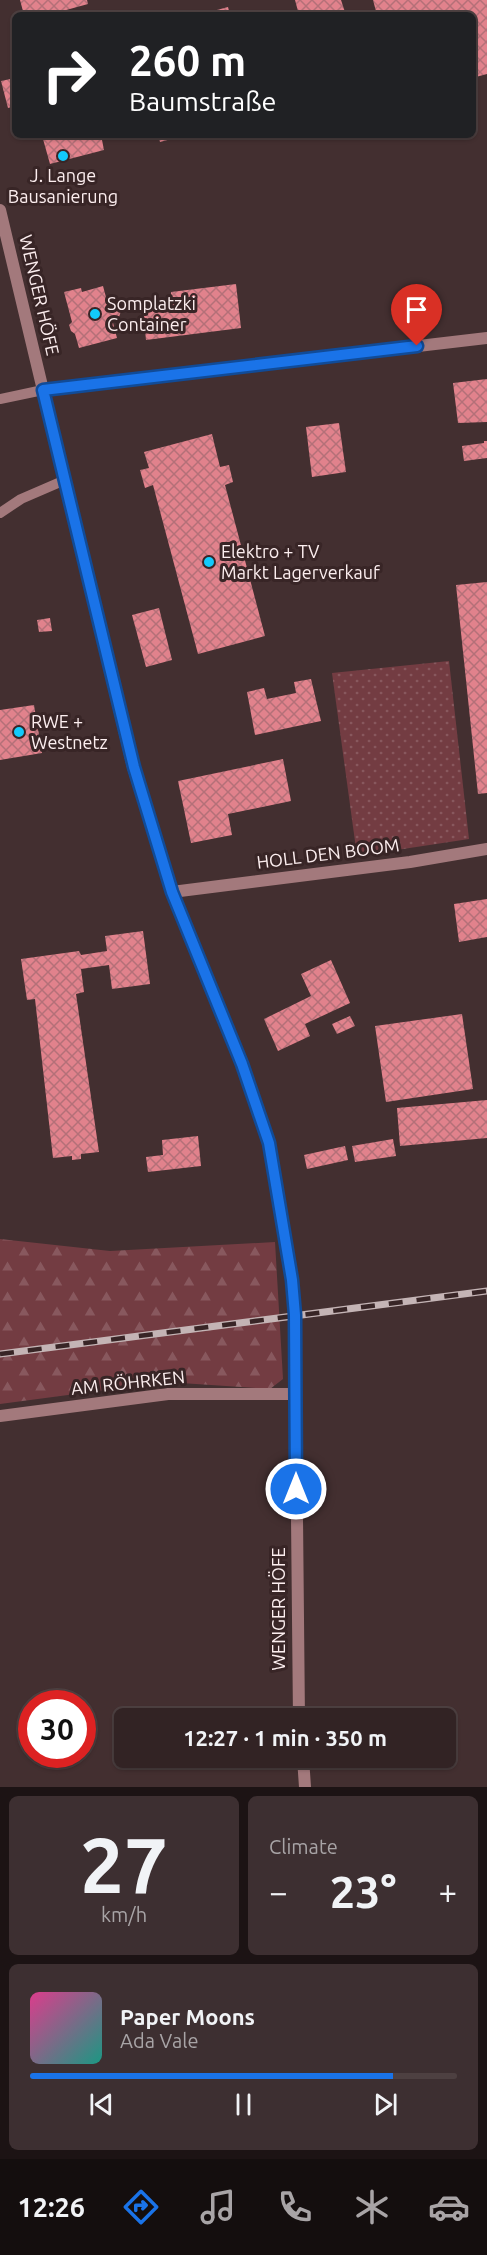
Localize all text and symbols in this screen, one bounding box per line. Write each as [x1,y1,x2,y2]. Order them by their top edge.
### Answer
icon: right [30,36,108,114]
text: 260 m [129,37,246,84]
text: Baumstraße [129,86,276,116]
marker: J. Lange Bausanierung [56,149,70,163]
place label: J. Lange Bausanierung [8,165,118,206]
street label: WENGER HÖFE [16,233,64,357]
pin [391,284,442,346]
place label: Somplatzki Container [107,293,196,334]
icon: arrive [400,293,433,326]
marker: Somplatzki Container [88,307,102,321]
place label: Elektro + TV Markt Lagerverkauf [221,541,380,582]
marker: Elektro + TV Markt Lagerverkauf [202,555,216,569]
place label: RWE + Westnetz [31,711,108,752]
marker: RWE + Westnetz [12,725,26,739]
street label: HOLL DEN BOOM [255,834,400,872]
street label: AM RÖHRKEN [70,1366,186,1398]
position arrow [264,1457,328,1521]
street label: WENGER HÖFE [268,1547,288,1671]
speed limit sign: 30 [18,1690,96,1768]
text: 12:27 · 1 min · 350 m [183,1725,387,1750]
text: 27 [80,1820,168,1908]
text: Climate [269,1835,338,1858]
text: 23° [330,1866,396,1917]
text: − [269,1873,288,1910]
text: + [438,1873,457,1910]
text: km/h [101,1903,147,1926]
text: Paper Moons [120,2004,255,2029]
text: Ada Vale [120,2029,198,2052]
icon: previous [85,2088,118,2121]
icon: pause [227,2088,260,2121]
icon: next [369,2088,402,2121]
icon: directions [120,2186,162,2228]
icon: music [197,2186,239,2228]
icon: phone [274,2186,316,2228]
icon: climate [351,2186,393,2228]
icon: car [428,2186,470,2228]
text: 12:26 [17,2192,85,2222]

